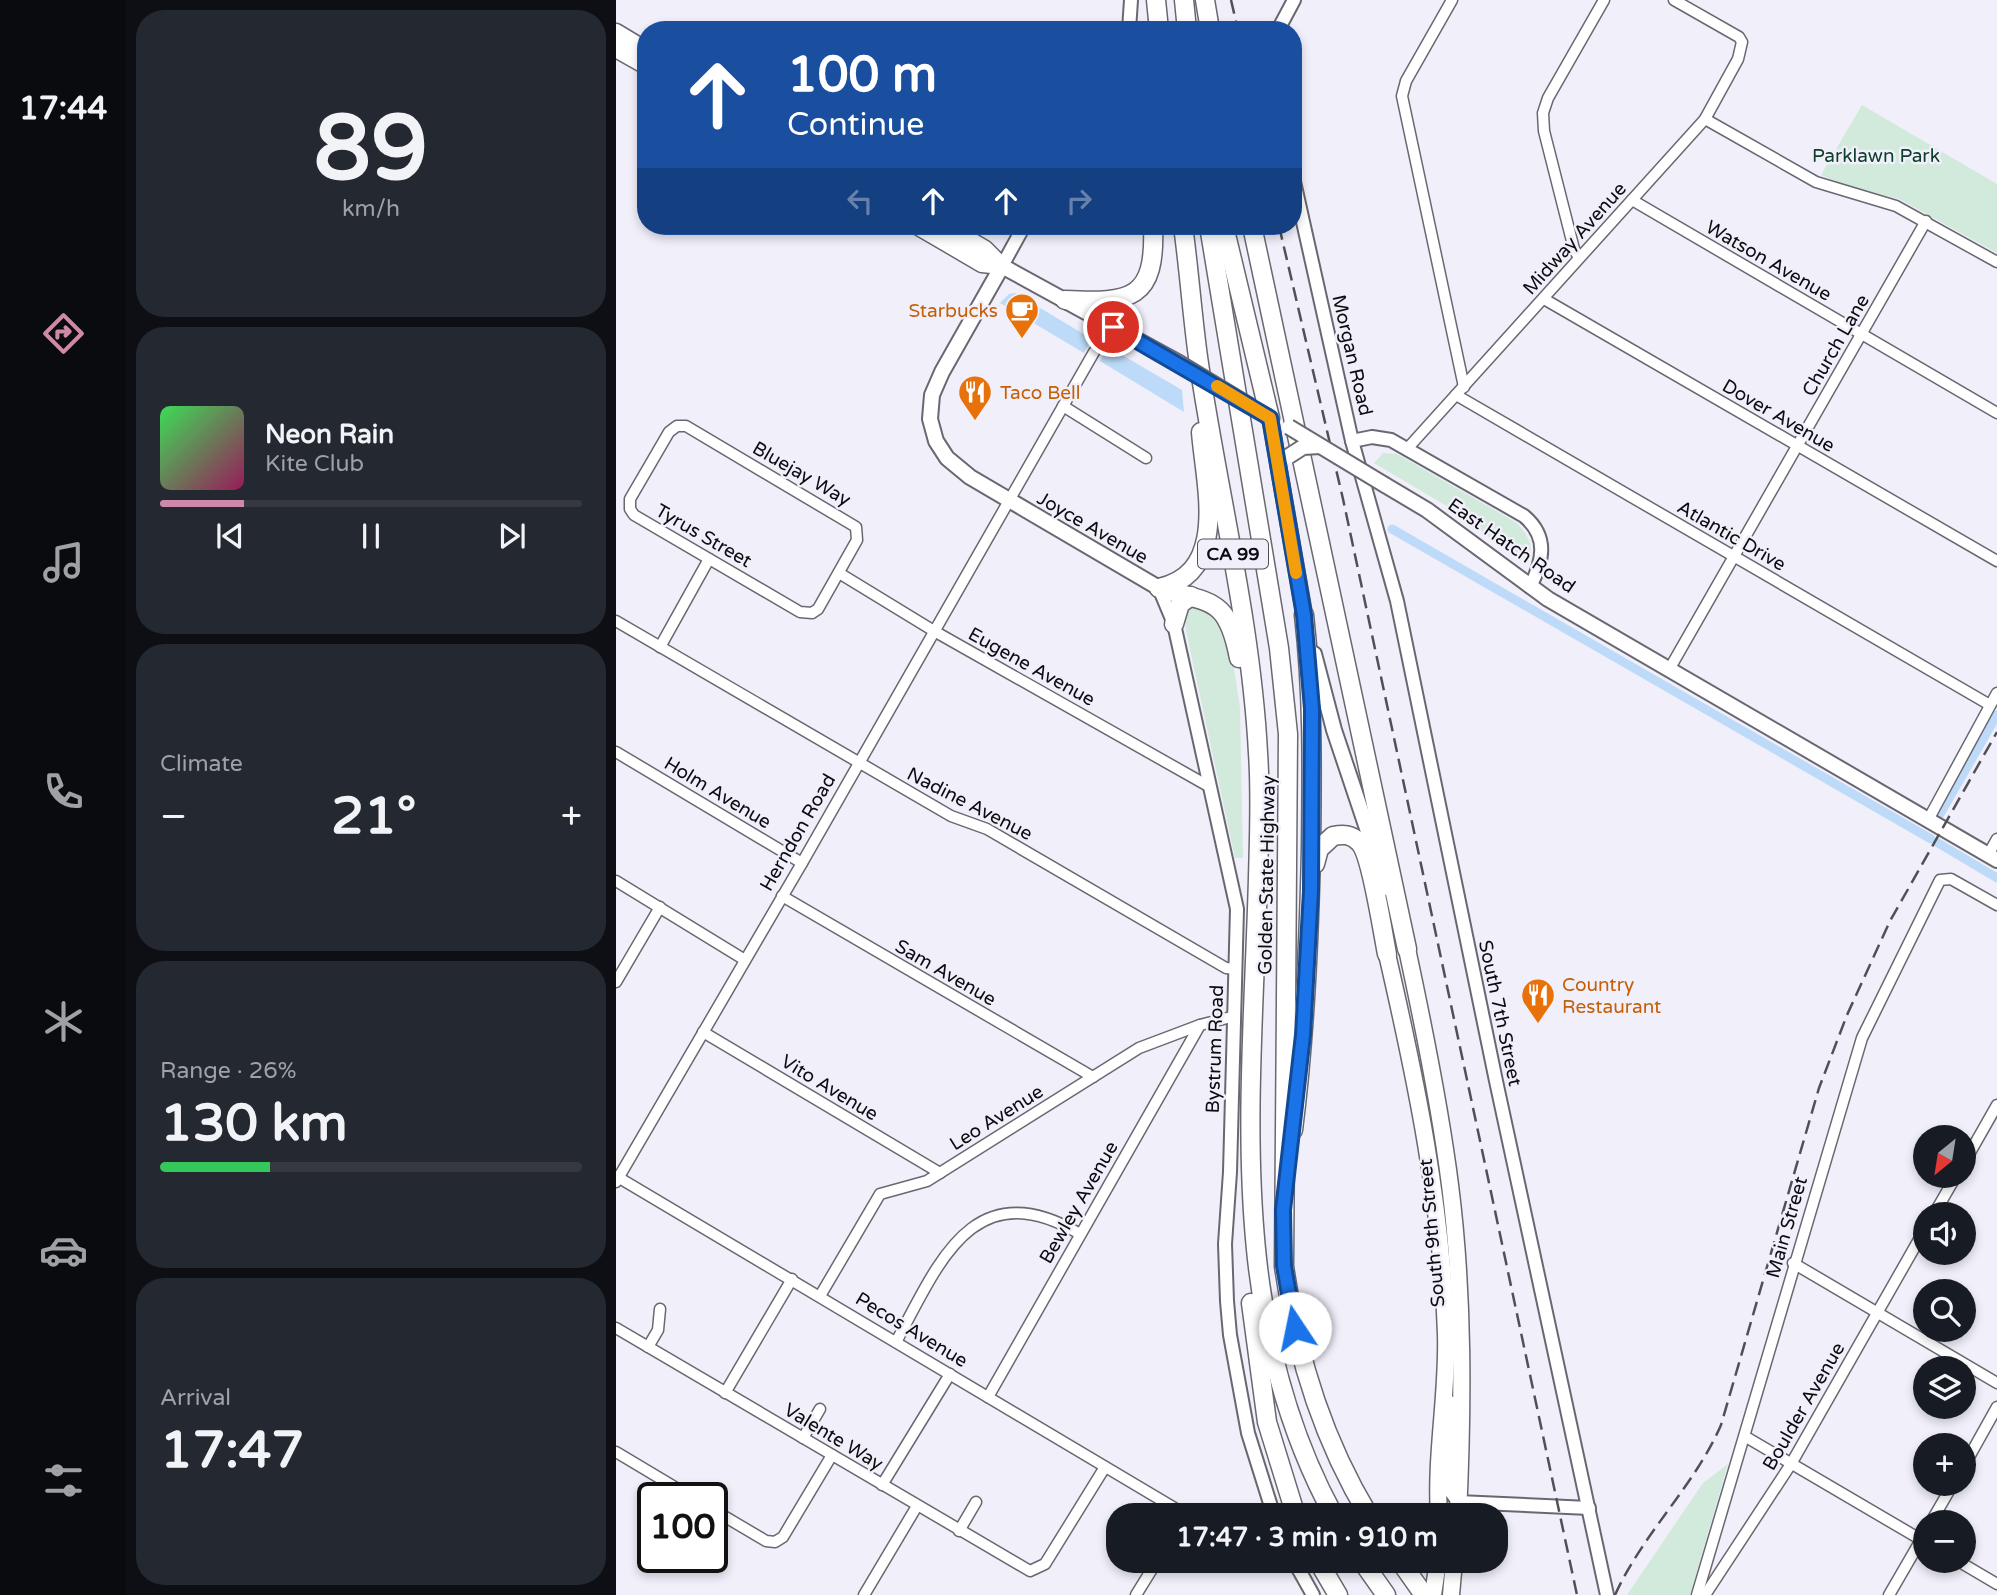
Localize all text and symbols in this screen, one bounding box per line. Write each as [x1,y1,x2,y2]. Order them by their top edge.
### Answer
text: 100 m [787,46,937,105]
icon: ahead [672,49,763,140]
text: 17:44 [19,90,107,128]
text: 89 [314,94,428,204]
text: Continue [787,106,924,144]
park label: Parklawn Park [1812,145,1940,167]
street label: Midway Avenue [1519,178,1631,299]
icon: left [841,182,879,220]
icon: ahead [914,182,952,220]
icon: ahead [987,182,1025,220]
icon: right [1060,182,1098,220]
text: km/h [342,195,400,223]
street label: Watson Avenue [1702,216,1835,306]
cafe icon: Starbucks [1003,291,1041,340]
street label: Church Lane [1798,291,1874,400]
street label: Morgan Road [1327,293,1377,418]
pin [1083,297,1143,357]
place label: Starbucks [908,300,998,322]
icon: arrive [1094,308,1132,346]
icon: directions [39,309,88,358]
restaurant icon: Taco Bell [956,373,994,422]
street label: Dover Avenue [1718,375,1839,457]
place label: Taco Bell [1000,382,1081,404]
text: Neon Rain [265,419,394,450]
street label: Bluejay Way [748,437,855,511]
text: Kite Club [265,450,364,478]
street label: Joyce Avenue [1033,487,1152,568]
street label: East Hatch Road [1444,494,1579,598]
street label: Atlantic Drive [1673,496,1790,576]
street label: Tyrus Street [651,499,756,572]
icon: previous [211,517,249,555]
icon: pause [352,517,390,555]
icon: next [493,517,531,555]
icon: music [39,538,88,587]
road number: CA 99 [1198,540,1268,568]
street label: Eugene Avenue [964,623,1099,711]
text: Climate [160,750,243,778]
street label: Holm Avenue [660,752,775,833]
street label: Nadine Avenue [903,763,1036,845]
icon: phone [39,767,88,816]
street label: Herndon Road [755,770,840,895]
street label: Golden State Highway [1254,775,1280,975]
text: 21° [331,785,416,848]
text: − [160,794,187,840]
text: + [561,794,582,840]
street label: Sam Avenue [891,935,1000,1011]
street label: South 7th Street [1474,938,1526,1088]
place label: Country Restaurant [1562,974,1661,1018]
restaurant icon: Country Restaurant [1519,976,1557,1025]
street label: Bystrum Road [1202,984,1228,1114]
icon: climate [39,997,88,1046]
street label: Vito Avenue [777,1050,882,1125]
text: Range · 26% [160,1057,296,1085]
street label: Leo Avenue [946,1080,1047,1155]
text: 130 km [160,1092,348,1155]
north arrow [1913,1125,1976,1188]
map controls [1913,1125,1976,1573]
street label: Bewley Avenue [1035,1138,1123,1267]
street label: South 9th Street [1415,1158,1449,1308]
street label: Main Street [1762,1174,1812,1281]
button: sound [1913,1202,1976,1265]
icon: car [39,1226,88,1275]
button: search [1913,1279,1976,1342]
street label: Pecos Avenue [851,1288,972,1372]
position arrow [1258,1291,1332,1365]
street label: Boulder Avenue [1758,1339,1849,1474]
button: layers [1913,1356,1976,1419]
text: Arrival [160,1384,231,1412]
street label: Valente Way [780,1399,887,1475]
text: 17:47 [160,1419,304,1482]
button: + [1913,1433,1976,1496]
icon: filters [39,1456,88,1505]
speed limit sign: 100 [637,1482,728,1573]
button: − [1913,1510,1976,1573]
text: 17:47 · 3 min · 910 m [1176,1522,1438,1553]

